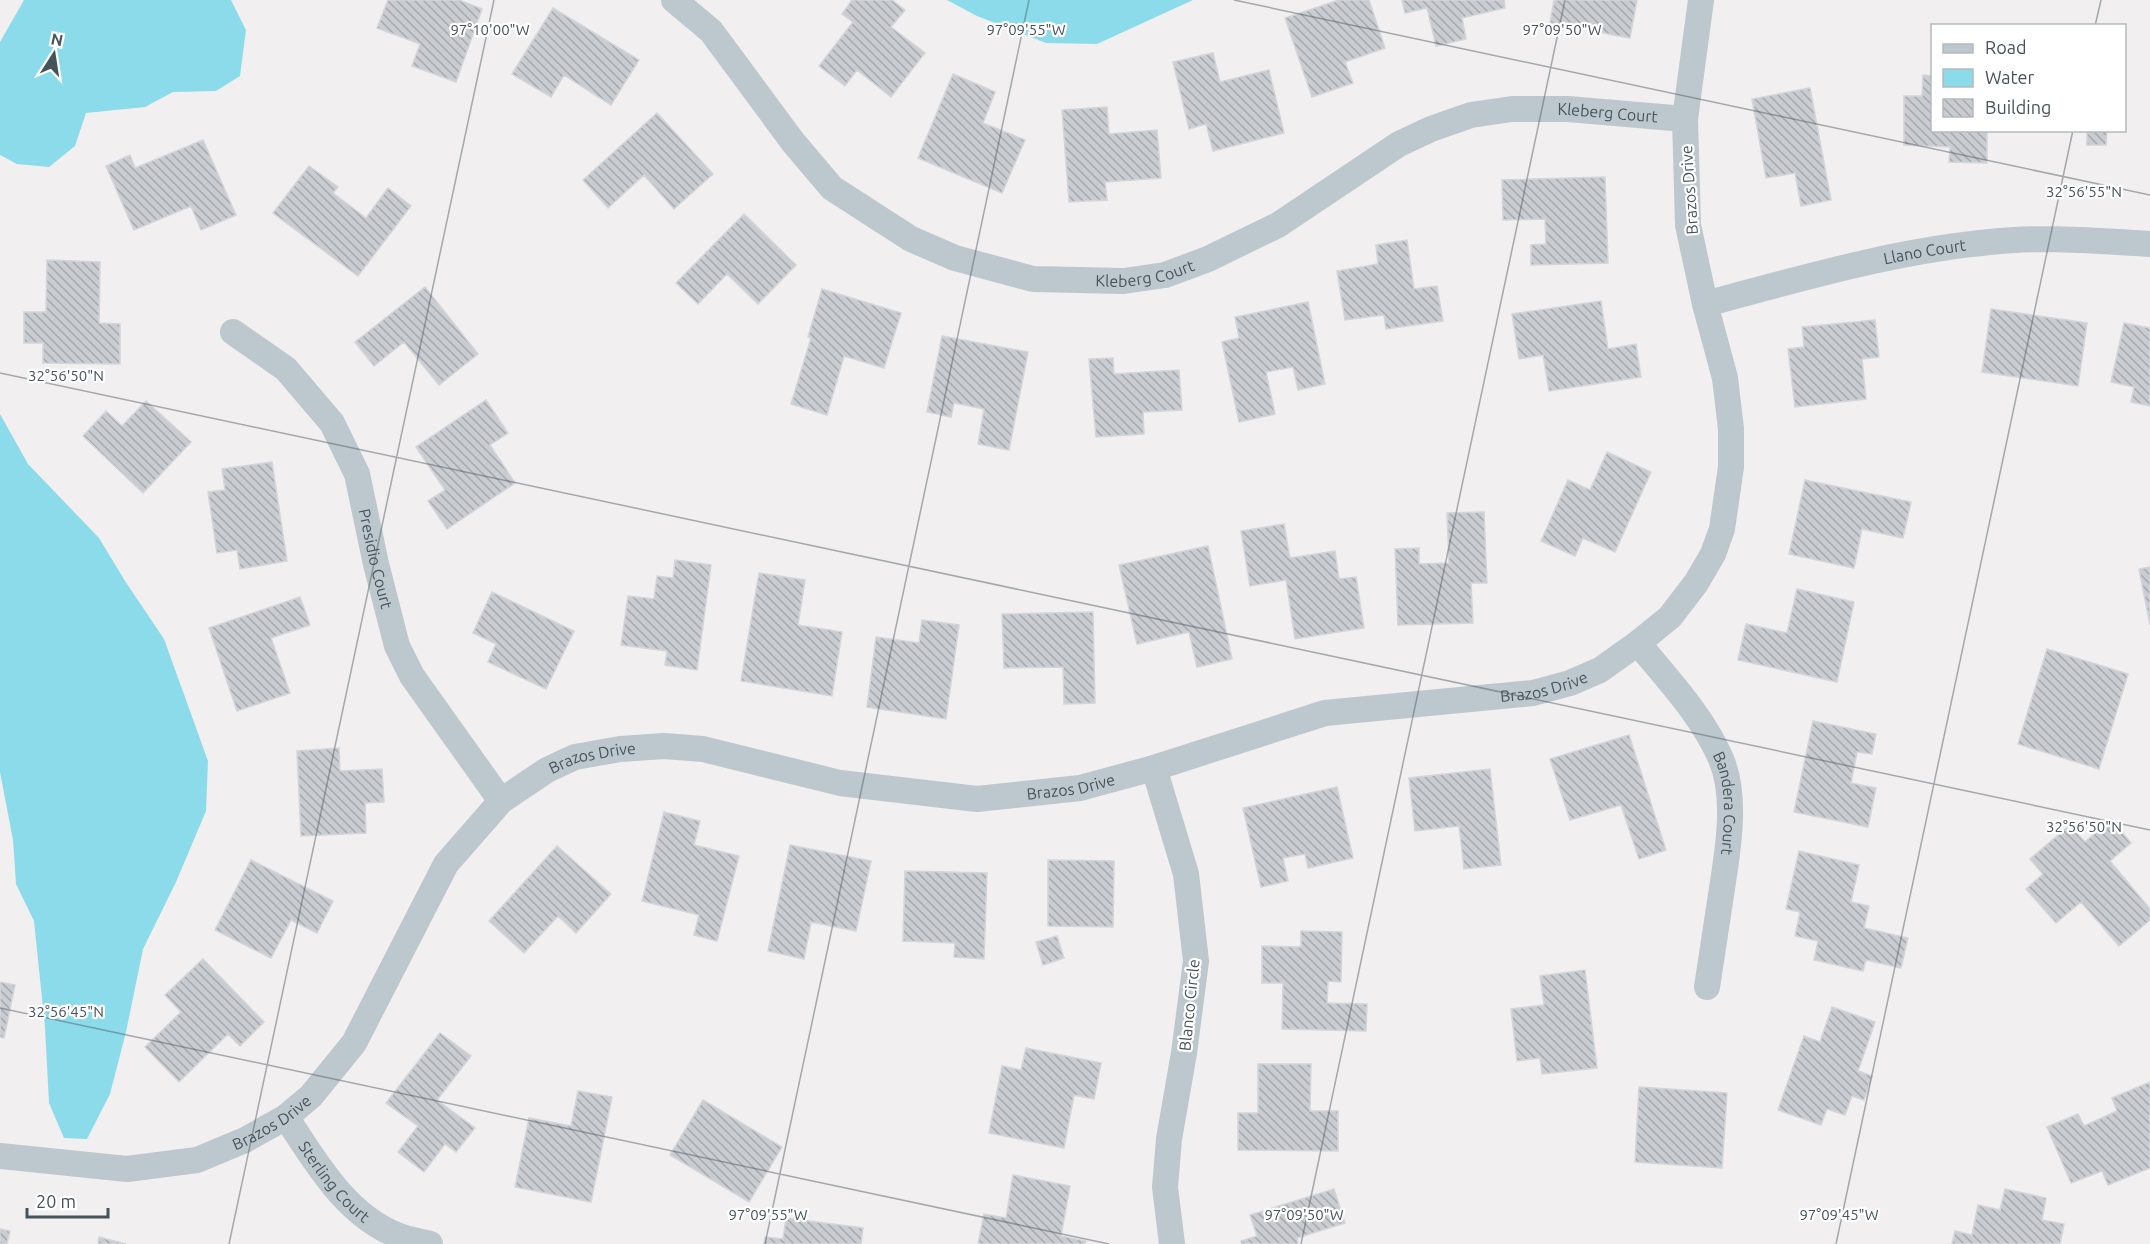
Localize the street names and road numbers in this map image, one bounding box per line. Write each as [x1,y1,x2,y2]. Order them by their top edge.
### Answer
street label: Kleberg Court [1557,100,1659,126]
street label: Brazos Drive [1677,145,1701,235]
street label: Llano Court [1882,236,1968,268]
street label: Kleberg Court [1095,256,1197,290]
street label: Presidio Court [356,507,396,611]
street label: Brazos Drive [1499,667,1590,705]
street label: Brazos Drive [546,739,636,777]
street label: Bandera Court [1710,749,1739,857]
street label: Brazos Drive [1026,770,1117,803]
street label: Blanco Circle [1175,958,1203,1052]
street label: Brazos Drive [230,1091,314,1153]
street label: Sterling Court [295,1138,374,1226]

